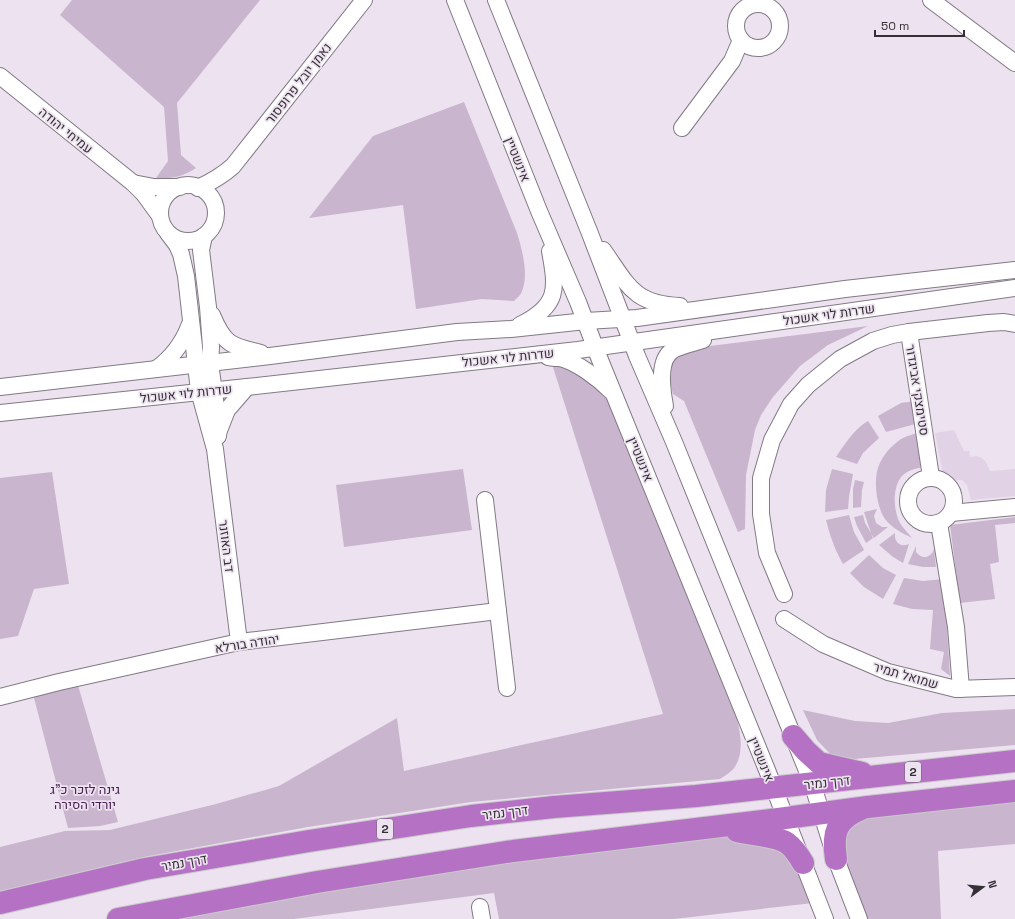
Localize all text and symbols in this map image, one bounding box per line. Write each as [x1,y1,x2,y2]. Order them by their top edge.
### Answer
scale bar [875,12,964,38]
text: 50 m [881,18,909,34]
street label: נאמן יובל פרופסור [262,39,335,127]
street label: עמיחי יהודה [35,103,96,157]
street label: אינשטיין [501,134,534,184]
street label: שדרות לוי אשכול [782,300,876,329]
street label: סטימצקי אביגדור [902,343,933,437]
street label: שדרות לוי אשכול [461,344,555,371]
street label: שדרות לוי אשכול [139,380,233,407]
street label: אינשטיין [624,434,657,484]
street label: דב האוזנר [215,519,238,573]
street label: יהודה בורלא [214,630,281,657]
street label: שמואל תמיר [871,658,941,693]
street label: אינשטיין [745,734,778,784]
road number: 2 [905,762,921,782]
street label: דרך נמיר [803,772,851,793]
park label: גינה לזכר כ"ג יורדי הסירה [50,781,120,813]
street label: דרך נמיר [481,801,529,824]
road number: 2 [377,819,393,839]
street label: דרך נמיר [160,850,209,875]
north arrow [963,867,1003,907]
text: N [985,879,1000,890]

